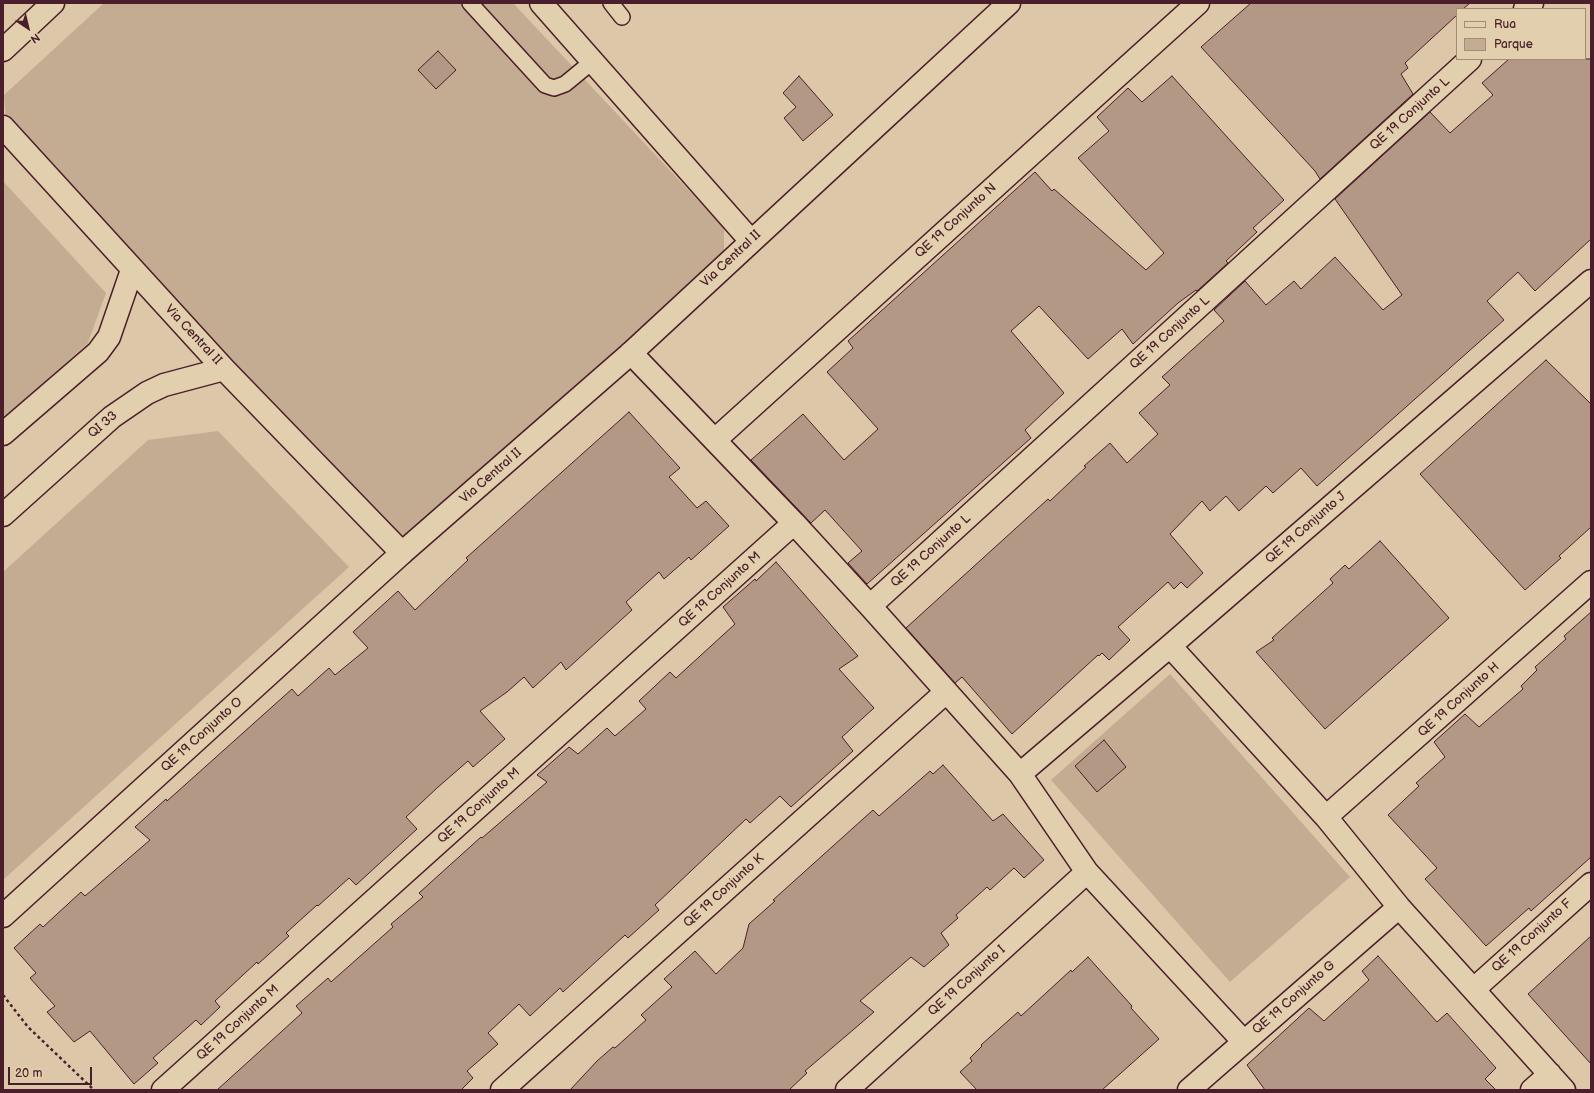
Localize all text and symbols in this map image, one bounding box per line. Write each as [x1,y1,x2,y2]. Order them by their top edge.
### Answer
north arrow [8,8,48,48]
legend [1456,8,1586,60]
text: Rua [1494,17,1516,32]
text: N [28,31,42,46]
text: Parque [1494,37,1533,52]
street label: QE 19 Conjunto L [1367,74,1453,154]
street label: QE 19 Conjunto N [912,180,1000,262]
street label: Via Central II [698,227,764,291]
street label: QE 19 Conjunto L [1127,293,1213,373]
street label: Via Central II [161,302,225,368]
street label: QI 33 [85,408,121,442]
street label: Via Central II [457,445,525,507]
street label: QE 19 Conjunto J [1263,489,1349,567]
street label: QE 19 Conjunto L [888,511,974,591]
street label: QE 19 Conjunto M [676,549,764,631]
street label: QE 19 Conjunto H [1415,659,1503,741]
street label: QE 19 Conjunto O [158,694,246,776]
street label: QE 19 Conjunto M [435,765,523,847]
street label: QE 19 Conjunto K [681,851,767,931]
street label: QE 19 Conjunto F [1489,896,1575,976]
street label: QE 19 Conjunto I [925,942,1009,1020]
street label: QE 19 Conjunto G [1250,958,1338,1038]
street label: QE 19 Conjunto M [194,982,282,1064]
scale bar [10,1059,94,1085]
text: 20 m [15,1066,42,1081]

